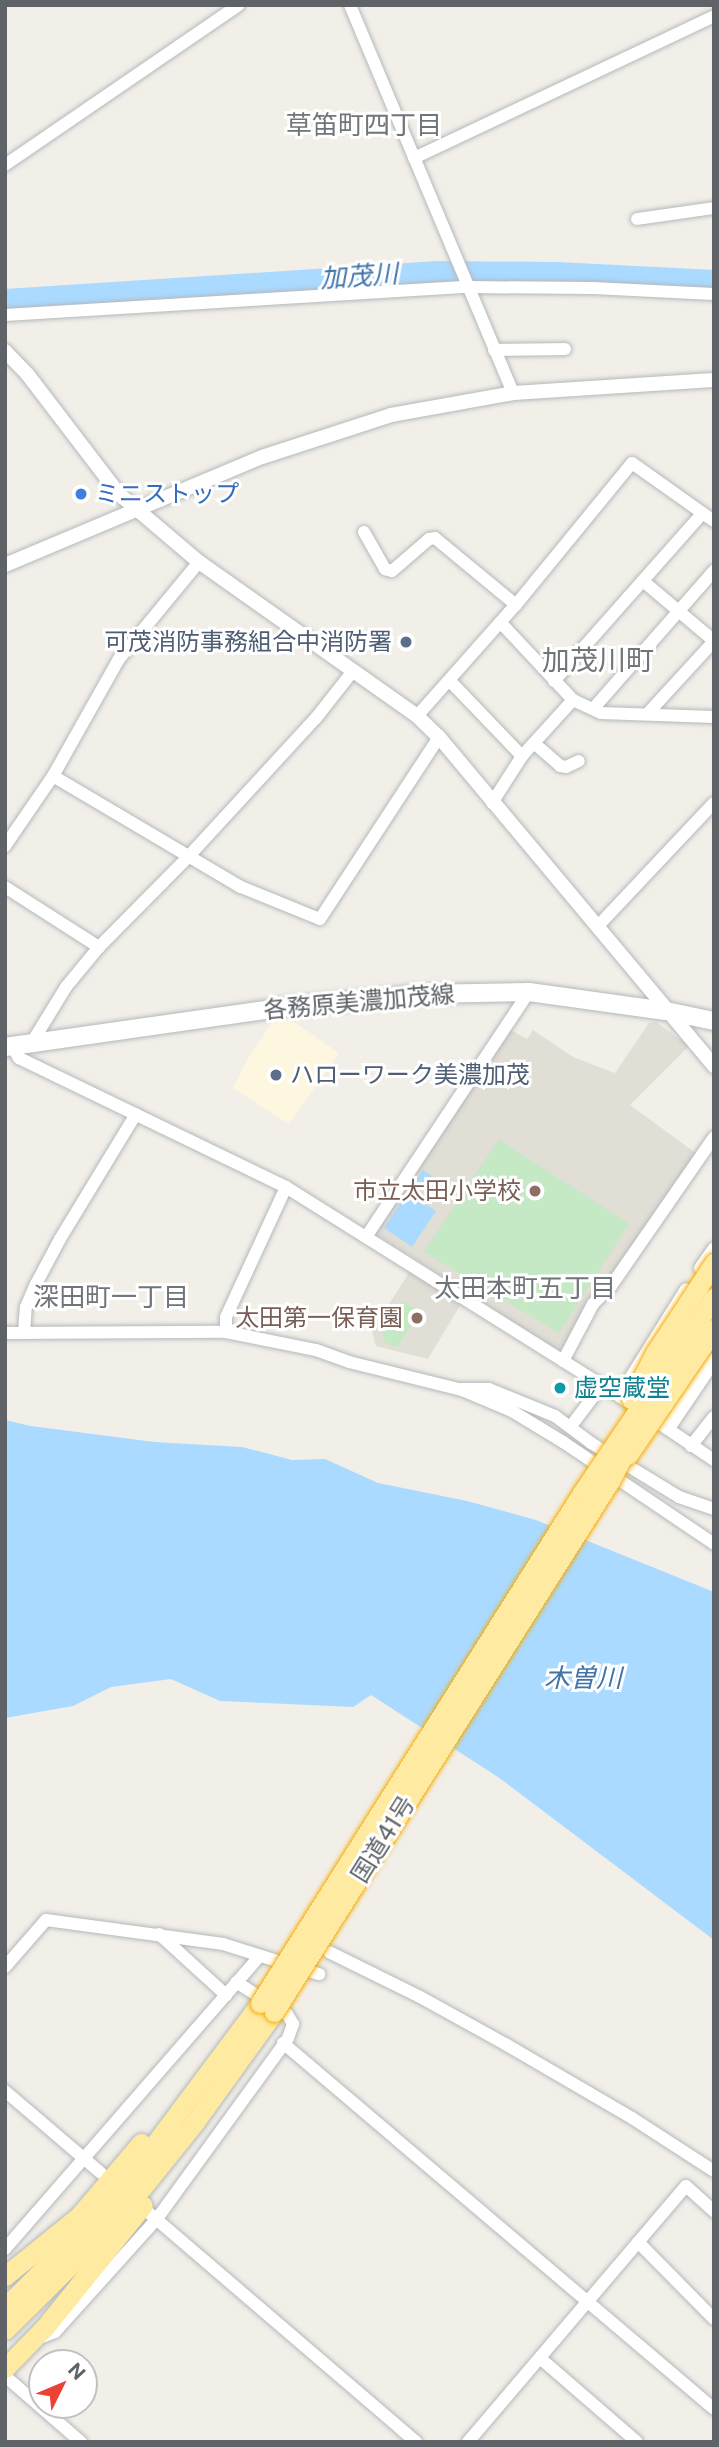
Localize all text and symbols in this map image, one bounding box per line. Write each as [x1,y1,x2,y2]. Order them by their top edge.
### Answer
district label: 草笛町四丁目 [286,109,442,141]
water label: 加茂川 [319,258,399,294]
place label: ミニストップ [95,480,239,508]
marker: ミニストップ [73,486,89,502]
place label: 可茂消防事務組合中消防署 [104,628,392,656]
marker: 可茂消防事務組合中消防署 [398,634,414,650]
district label: 加茂川町 [542,643,654,677]
street label: 各務原美濃加茂線 [262,979,456,1025]
place label: ハローワーク美濃加茂 [290,1061,530,1089]
marker: ハローワーク美濃加茂 [268,1067,284,1083]
place label: 市立太田小学校 [353,1177,521,1205]
marker: 市立太田小学校 [527,1183,543,1199]
district label: 太田本町五丁目 [434,1272,616,1304]
district label: 深田町一丁目 [33,1281,189,1313]
place label: 太田第一保育園 [235,1304,403,1332]
marker: 太田第一保育園 [409,1310,425,1326]
place label: 虚空蔵堂 [574,1374,670,1402]
marker: 虚空蔵堂 [552,1380,568,1396]
water label: 木曽川 [544,1662,622,1694]
street label: 国道41号 [345,1790,421,1888]
north arrow [28,2349,98,2419]
text: N [64,2358,90,2384]

